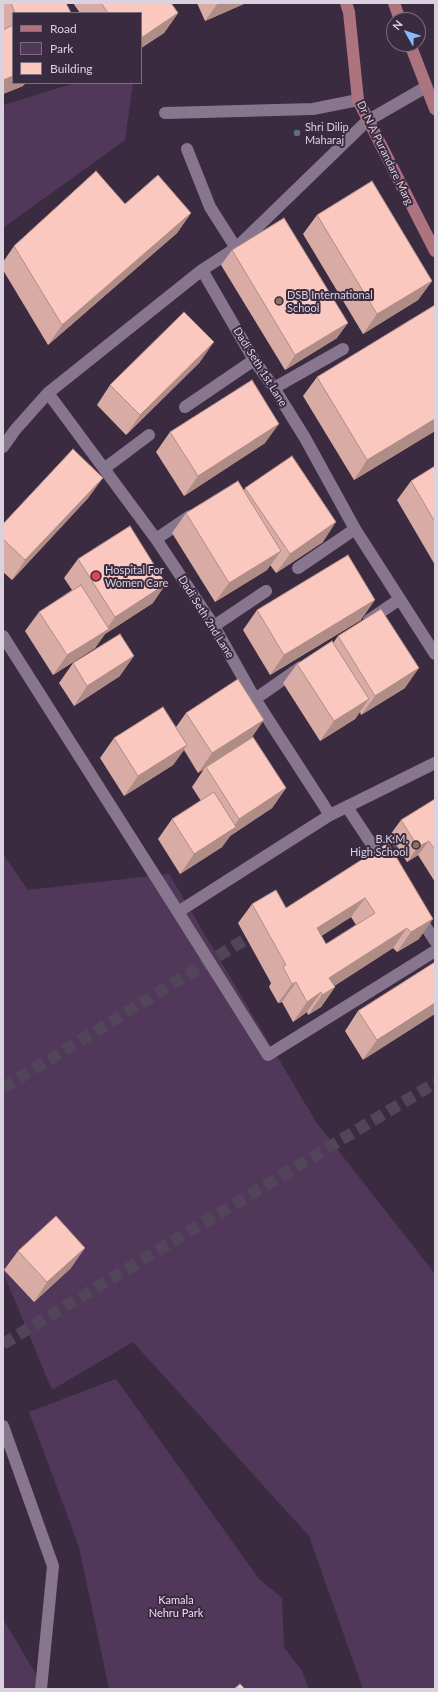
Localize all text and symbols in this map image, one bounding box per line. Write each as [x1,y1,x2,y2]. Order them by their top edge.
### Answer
legend [12,12,142,84]
north arrow [386,12,426,52]
text: N [389,17,405,32]
text: Road [50,21,77,36]
text: Park [50,41,73,56]
text: Building [50,61,93,76]
street label: Dr N A Purandare Marg [354,99,416,207]
place label: Shri Dilip Maharaj [305,120,349,146]
marker: Shri Dilip Maharaj [292,128,302,138]
place label: DSB International School [287,288,373,314]
marker: DSB International School [274,296,284,306]
street label: Dadi Seth 1st Lane [230,325,290,409]
place label: Hospital For Women Care [105,563,168,589]
marker: Hospital For Women Care [90,570,102,582]
street label: Dadi Seth 2nd Lane [175,573,237,661]
place label: B.K.M. High School [350,832,408,858]
marker: B.K.M. High School [411,840,421,850]
park label: Kamala Nehru Park [149,1593,203,1619]

